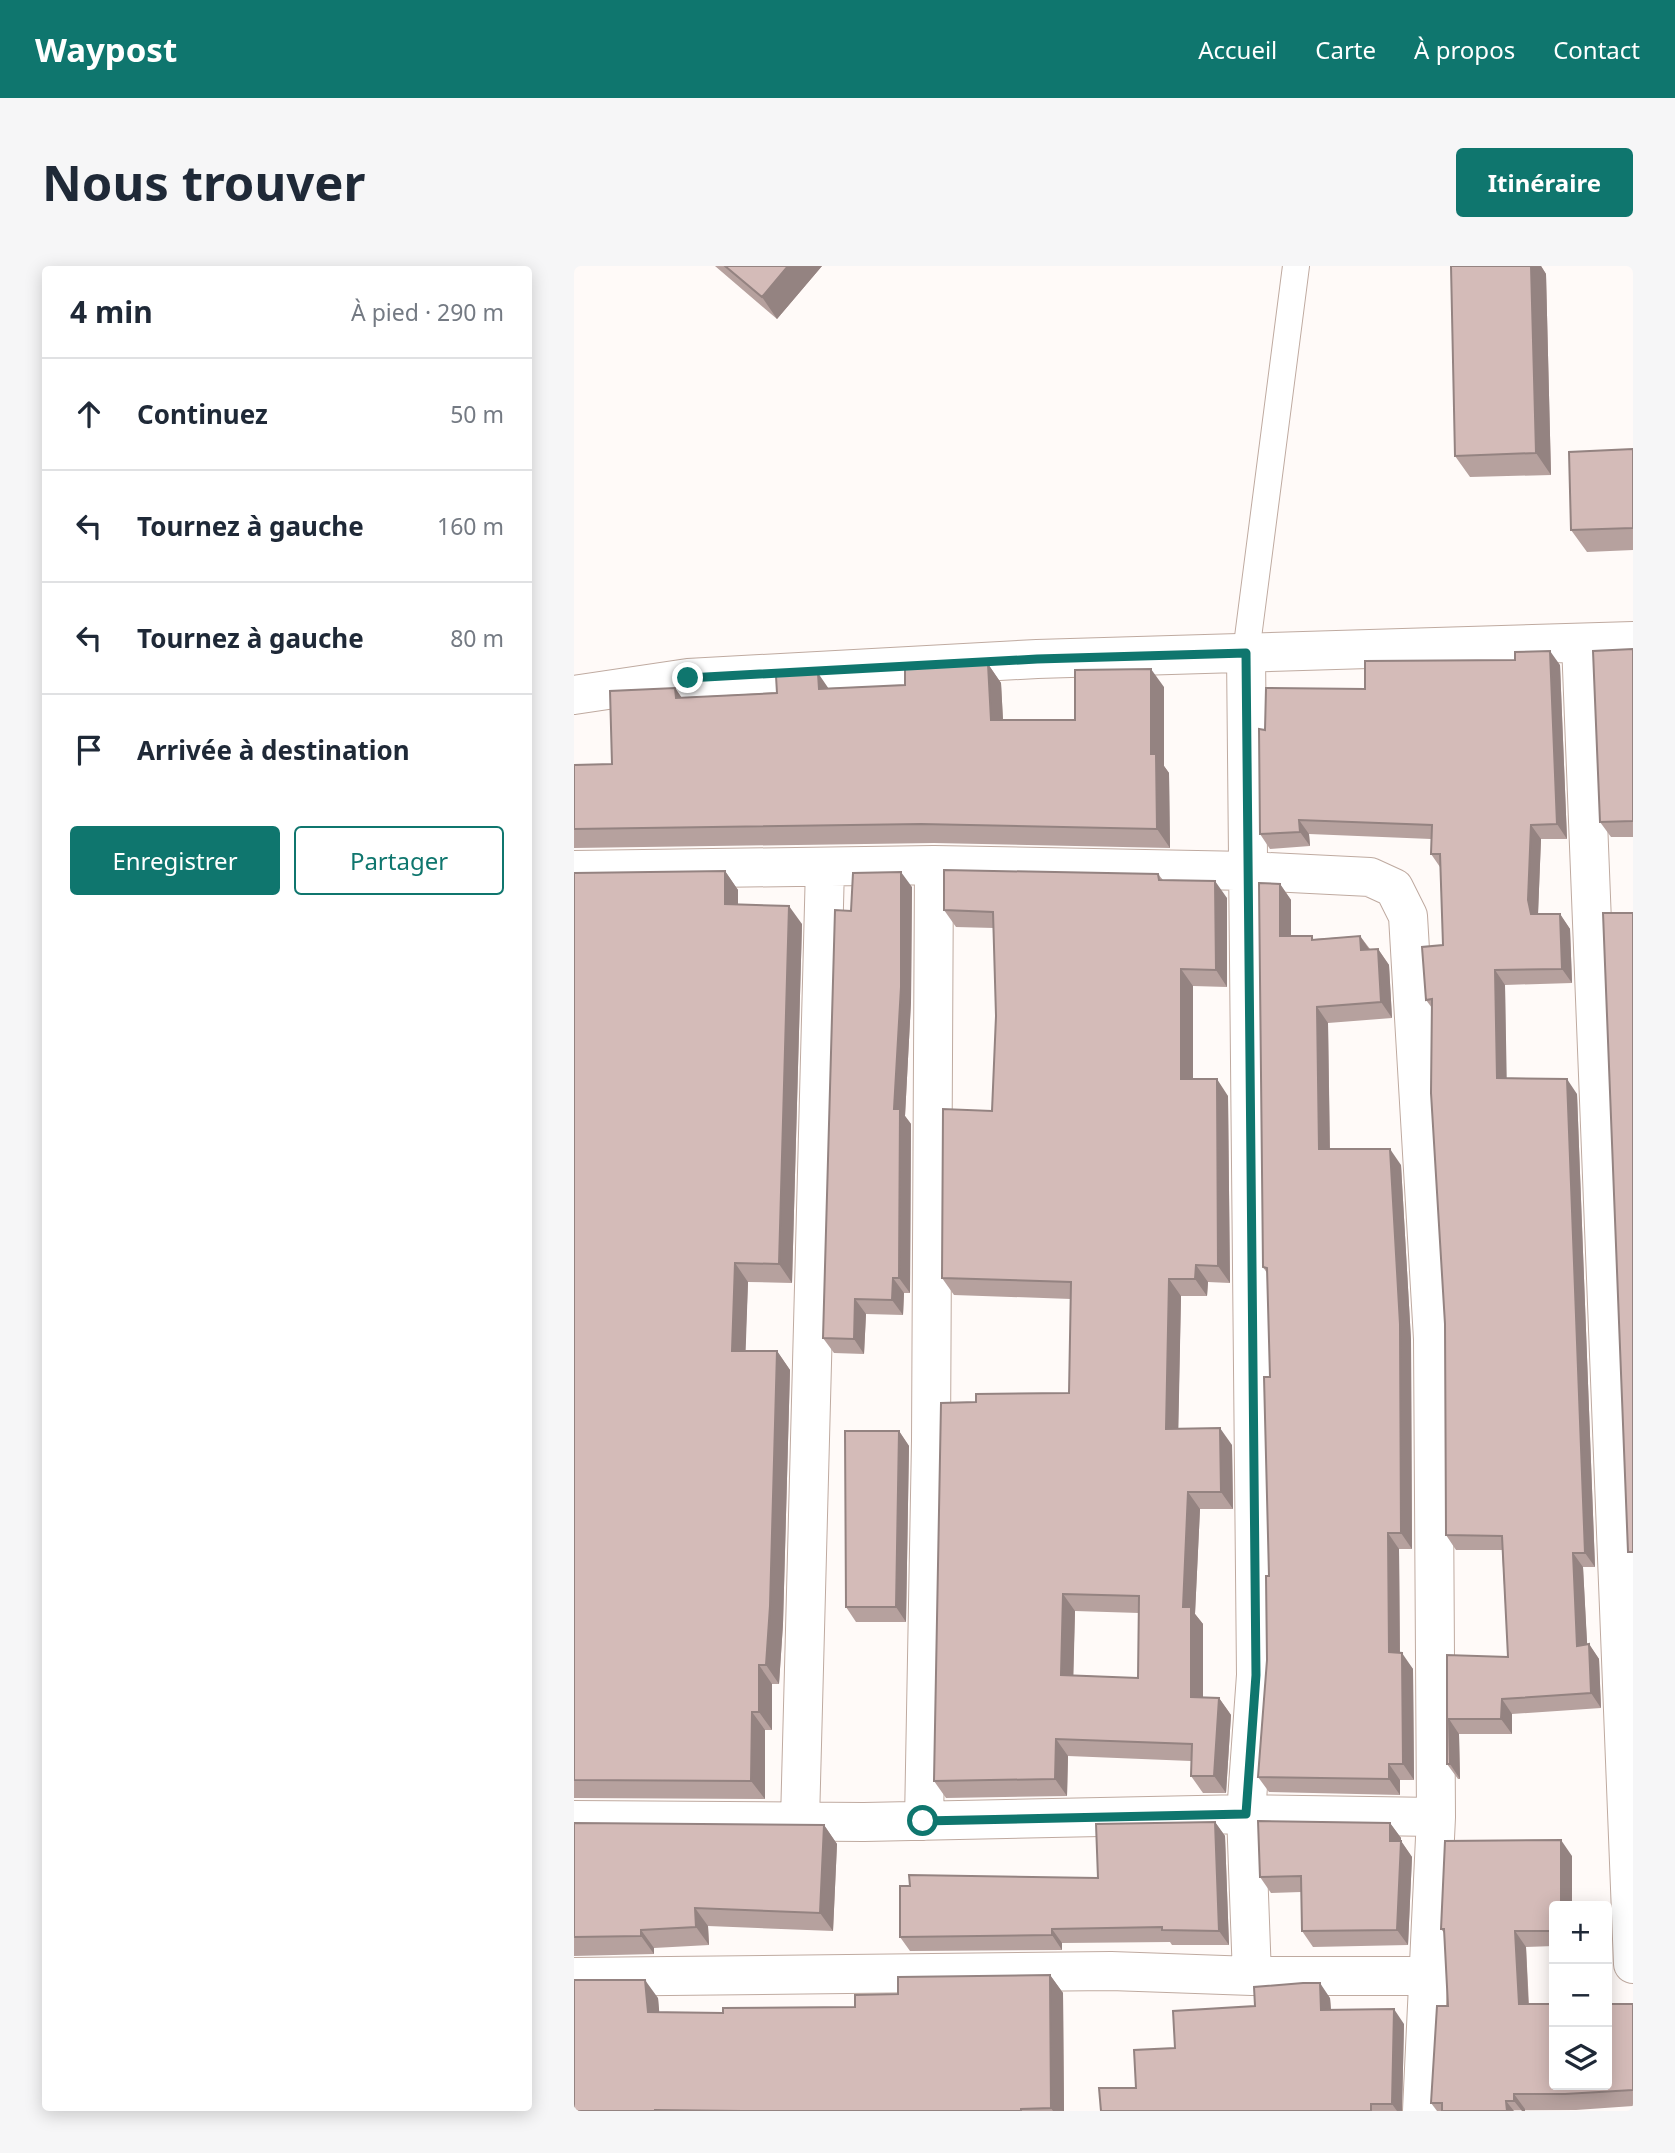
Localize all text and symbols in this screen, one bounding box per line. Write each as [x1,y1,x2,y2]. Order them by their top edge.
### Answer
text: Waypost [35,27,177,72]
text: Accueil [1198,33,1277,66]
text: Carte [1315,33,1376,66]
text: À propos [1414,33,1515,66]
text: Contact [1553,33,1640,66]
button: Itinéraire [1456,148,1633,217]
text: Nous trouver [42,149,365,215]
text: 4 min [70,291,153,332]
text: À pied · 290 m [351,296,504,328]
icon: ahead [70,395,108,433]
text: Continuez [137,396,268,432]
text: 50 m [450,398,504,430]
icon: left [70,507,108,545]
text: Tournez à gauche [137,508,364,544]
text: 160 m [437,510,504,542]
icon: left [70,619,108,657]
text: Tournez à gauche [137,620,364,656]
text: 80 m [450,622,504,654]
route end [672,662,703,693]
icon: arrive [70,731,108,769]
text: Arrivée à destination [137,732,410,768]
button: Enregistrer [70,826,280,895]
button: Partager [294,826,504,895]
route start [907,1805,938,1836]
map controls [1549,1901,1612,2090]
button: + [1549,1901,1612,1964]
button: − [1549,1964,1612,2027]
button: layers [1549,2027,1612,2090]

